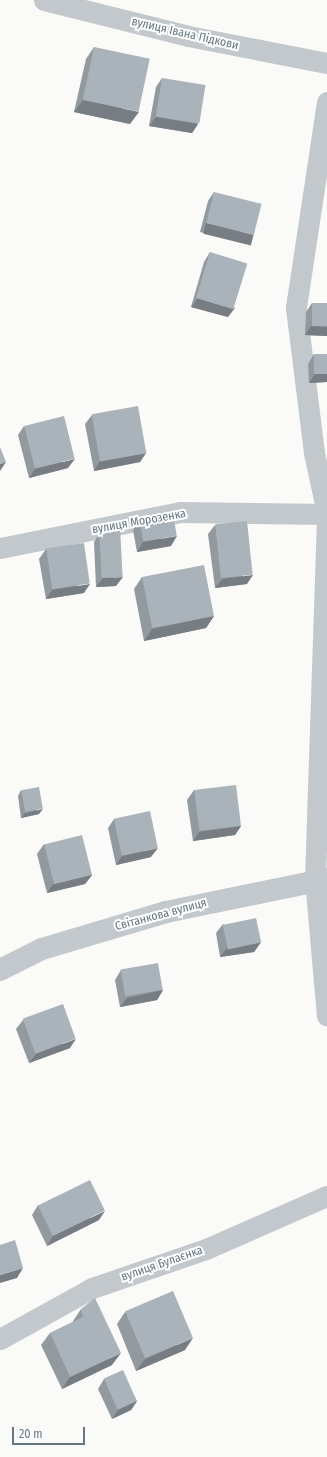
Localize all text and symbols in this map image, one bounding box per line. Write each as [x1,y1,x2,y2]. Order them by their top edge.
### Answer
street label: вулиця Івана Підкови [130,15,240,53]
street label: вулиця Морозенка [91,507,187,537]
street label: Світанкова вулиця [114,896,208,934]
street label: вулиця Булаєнка [119,1243,205,1285]
scale bar [14,1419,87,1445]
text: 20 m [19,1427,43,1441]

